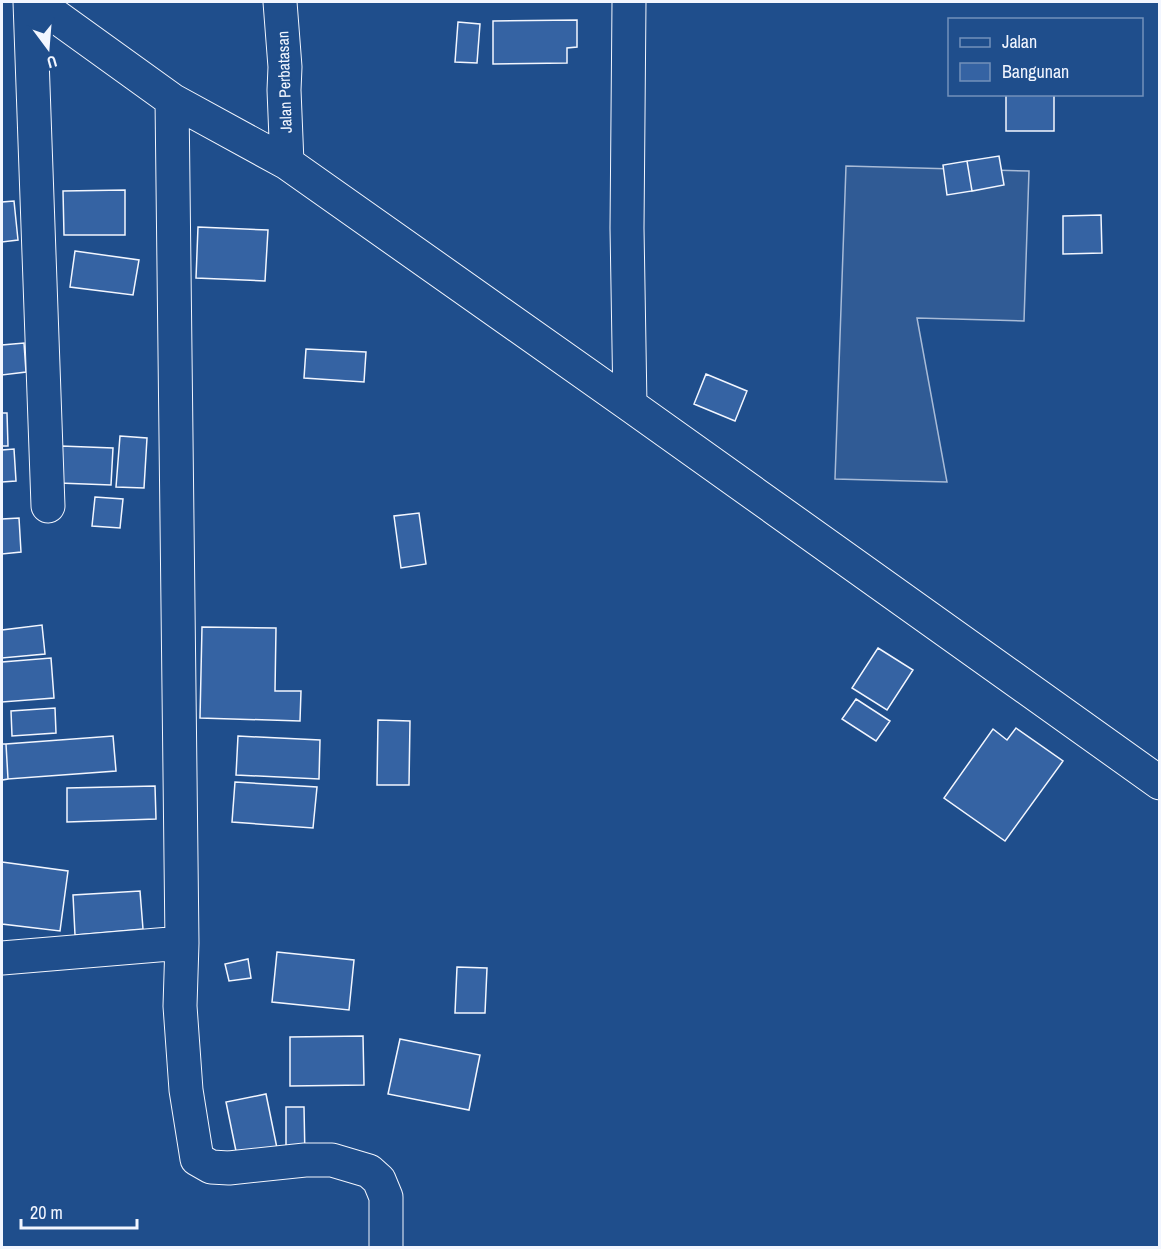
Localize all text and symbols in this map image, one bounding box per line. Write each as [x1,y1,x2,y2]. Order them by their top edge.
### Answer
north arrow [18,18,78,78]
legend [948,18,1143,96]
text: Jalan [1002,29,1037,54]
street label: Jalan Perbatasan [271,31,297,133]
text: U [45,51,60,74]
text: Bangunan [1002,59,1069,84]
scale bar [21,1192,136,1230]
text: 20 m [30,1200,63,1225]

